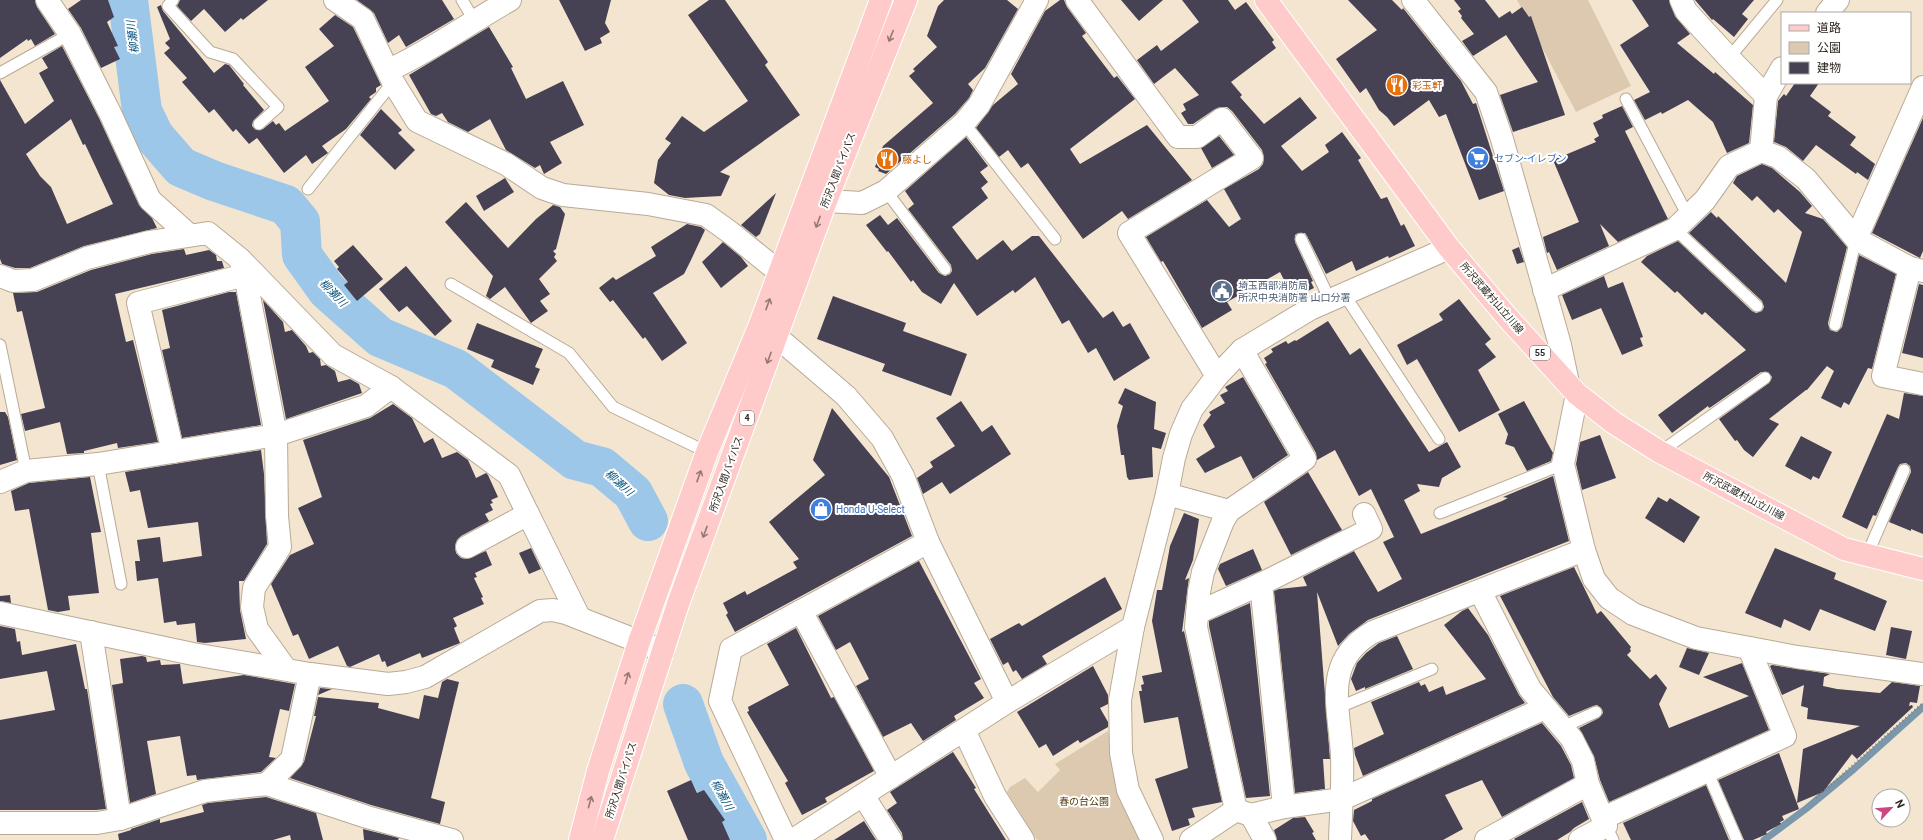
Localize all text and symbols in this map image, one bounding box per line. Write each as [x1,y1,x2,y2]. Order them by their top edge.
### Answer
legend [1781,12,1911,84]
water label: 柳瀬川 [124,19,141,54]
text: 道路 [1817,21,1841,35]
one-way arrow [887,30,895,42]
text: 公園 [1817,41,1841,55]
text: 建物 [1817,61,1841,75]
restaurant icon: 彩玉軒 [1384,72,1410,98]
place label: 彩玉軒 [1412,80,1442,91]
street label: 所沢入間バイパス [819,131,857,209]
supermarket icon: セブン-イレブン [1465,145,1491,171]
restaurant icon: 藤よし [874,146,900,172]
place label: セブン-イレブン [1494,153,1567,164]
place label: 藤よし [902,154,932,165]
one-way arrow [814,216,821,229]
street label: 所沢武蔵村山立川線 [1458,260,1526,336]
water label: 柳瀬川 [317,277,350,310]
public building icon: 埼玉西部消防局 所沢中央消防署 山口分署 [1209,278,1235,304]
place label: 埼玉西部消防局 所沢中央消防署 山口分署 [1238,280,1350,303]
one-way arrow [764,298,772,310]
road number: 55 [1530,346,1550,360]
one-way arrow [765,351,773,363]
road number: 4 [740,411,754,425]
street label: 所沢入間バイパス [707,435,745,513]
water label: 柳瀬川 [602,467,636,500]
street label: 所沢武蔵村山立川線 [1702,470,1786,522]
one-way arrow [695,471,703,483]
shop icon: Honda U-Select [808,496,834,522]
place label: Honda U-Select [836,504,905,515]
one-way arrow [700,526,708,538]
one-way arrow [624,671,631,684]
street label: 所沢入間バイパス [603,740,639,820]
water label: 柳瀬川 [708,777,736,813]
north arrow [1871,788,1911,828]
one-way arrow [587,796,594,809]
park label: 春の台公園 [1059,796,1109,807]
text: N [1892,797,1907,810]

